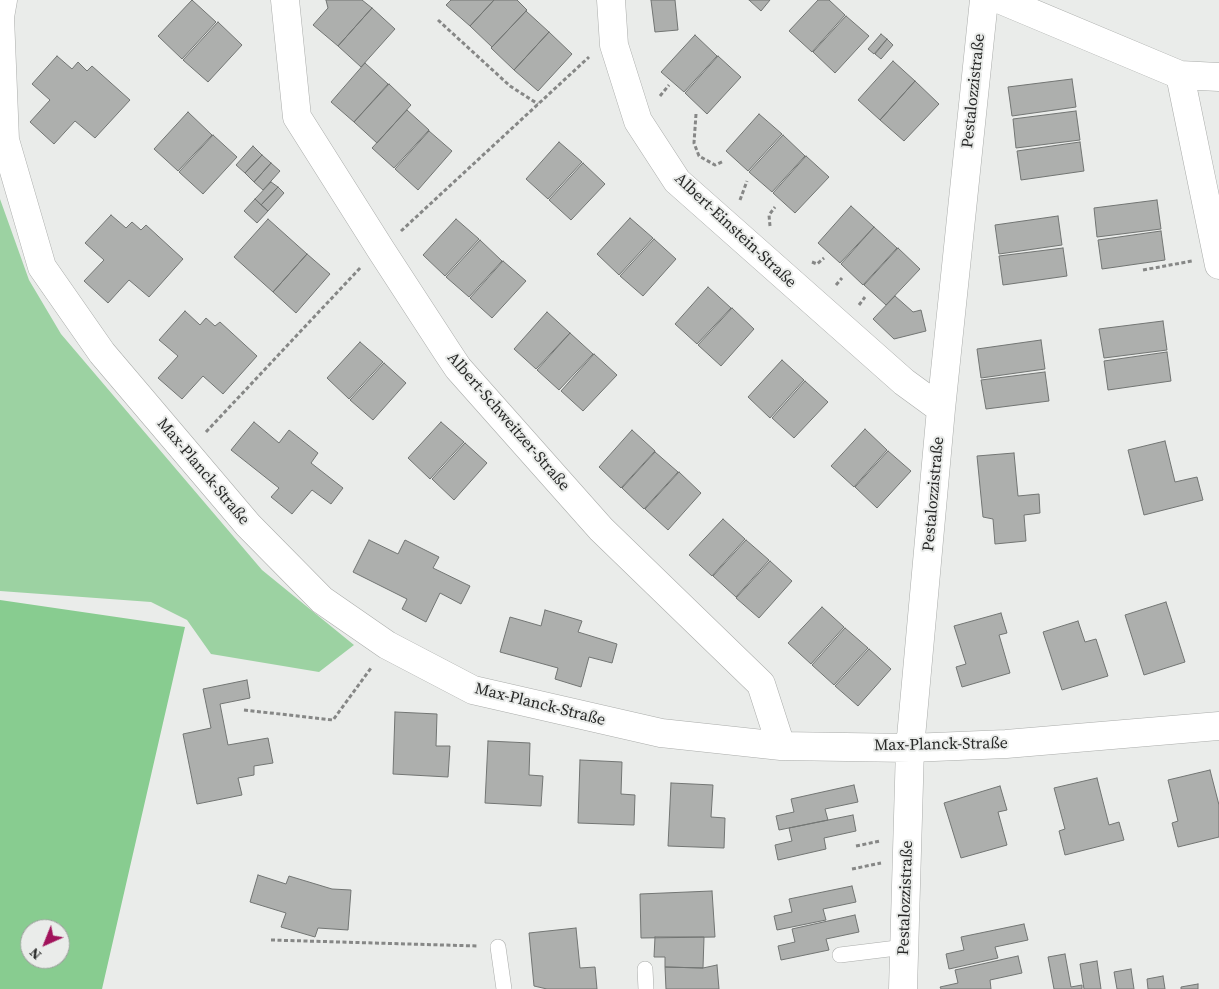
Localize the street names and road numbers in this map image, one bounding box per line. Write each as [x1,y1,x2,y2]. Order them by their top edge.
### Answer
street label: Pestalozzistraße [958,33,990,149]
street label: Albert-Einstein-Straße [670,170,800,292]
street label: Albert-Schweitzer-Straße [443,349,573,495]
street label: Max-Planck-Straße [153,415,253,529]
street label: Pestalozzistraße [919,436,949,552]
street label: Max-Planck-Straße [473,680,607,730]
street label: Max-Planck-Straße [874,734,1008,756]
street label: Pestalozzistraße [894,840,918,956]

